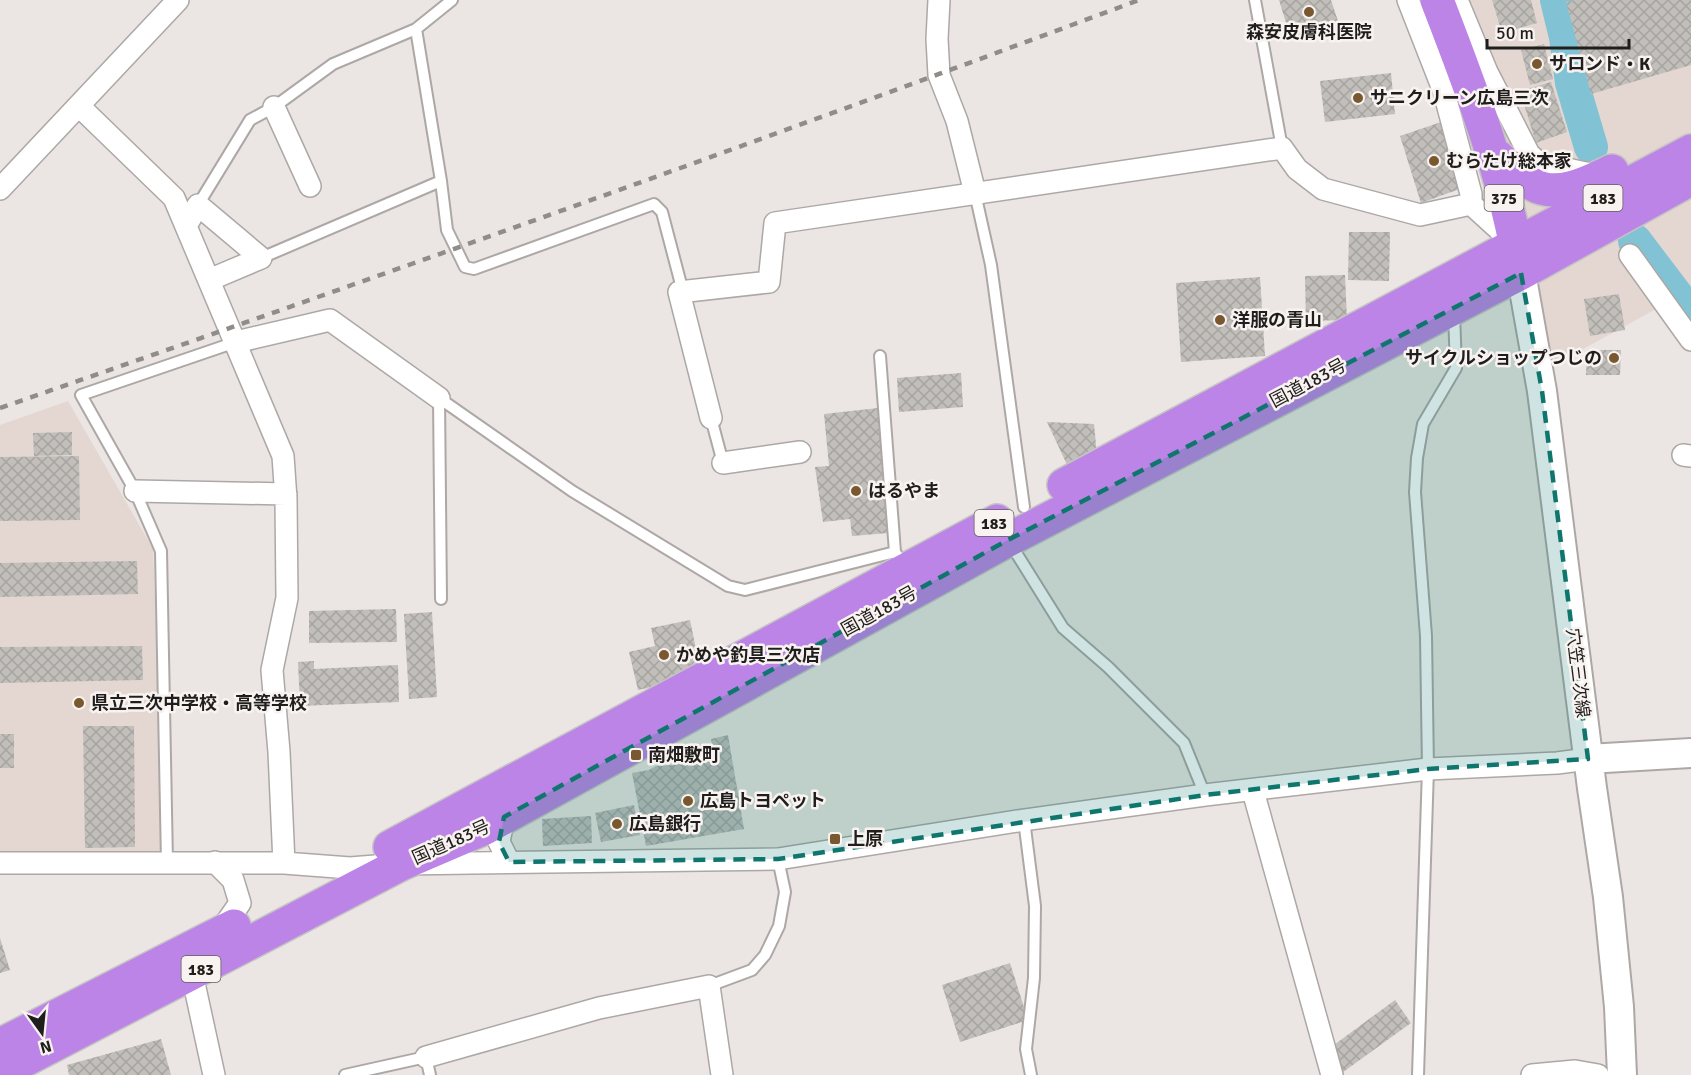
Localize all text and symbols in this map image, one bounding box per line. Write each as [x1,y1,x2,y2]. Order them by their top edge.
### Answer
marker: 森安皮膚科医院 [1302,5,1316,19]
scale bar [1487,12,1630,50]
place label: 森安皮膚科医院 [1246,21,1372,43]
text: 50 m [1496,22,1534,44]
place label: サロンド・K [1549,53,1651,75]
marker: サロンド・K [1530,57,1544,71]
place label: サニクリーン広島三次 [1370,87,1549,109]
marker: サニクリーン広島三次 [1351,91,1365,105]
place label: むらたけ総本家 [1446,150,1572,172]
marker: むらたけ総本家 [1427,154,1441,168]
road number: 375 [1484,185,1524,211]
road number: 183 [1584,185,1622,211]
place label: 洋服の青山 [1232,309,1322,331]
marker: 洋服の青山 [1213,313,1227,327]
place label: サイクルショップつじの [1405,347,1602,369]
marker: サイクルショップつじの [1607,351,1621,365]
street label: 国道183号 [1266,354,1350,412]
place label: はるやま [868,480,940,502]
marker: はるやま [849,484,863,498]
road number: 183 [974,510,1014,536]
street label: 国道183号 [837,581,921,641]
street label: 穴笠三次線 [1562,627,1594,719]
place label: かめや釣具三次店 [676,644,820,666]
marker: かめや釣具三次店 [657,648,671,662]
place label: 県立三次中学校・高等学校 [91,692,307,714]
marker: 県立三次中学校・高等学校 [72,696,86,710]
place label: 南畑敷町 [648,744,720,766]
marker: 南畑敷町 [629,748,643,762]
place label: 広島トヨペット [700,790,826,812]
marker: 広島トヨペット [681,794,695,808]
place label: 広島銀行 [629,813,701,835]
street label: 国道183号 [409,815,493,869]
marker: 広島銀行 [610,817,624,831]
place label: 上原 [847,828,883,850]
marker: 上原 [828,832,842,846]
road number: 183 [182,956,220,982]
north arrow [12,1003,72,1063]
text: N [38,1035,54,1058]

